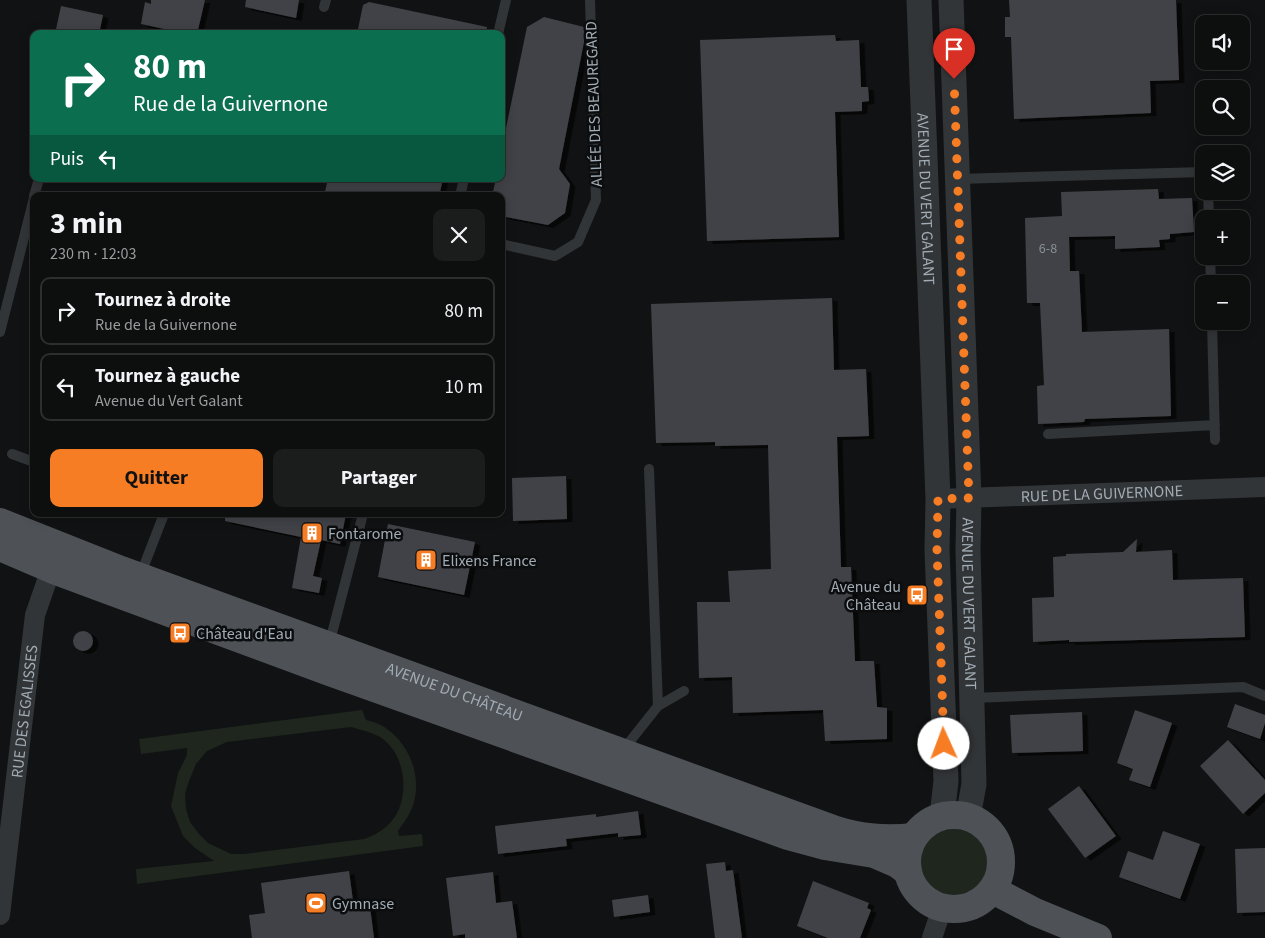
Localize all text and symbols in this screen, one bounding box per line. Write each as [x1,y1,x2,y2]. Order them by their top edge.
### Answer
map controls [1195,15,1250,330]
button: sound [1195,15,1250,70]
street label: ALLÉE DES BEAUREGARD [580,21,608,187]
pin [933,28,975,79]
icon: arrive [940,35,968,63]
text: 80 m [133,42,207,92]
icon: right [50,50,115,115]
button: search [1195,80,1250,135]
text: Rue de la Guivernone [133,88,328,120]
street label: AVENUE DU VERT GALANT [911,112,940,286]
icon: left [94,145,122,173]
button: layers [1195,145,1250,200]
text: Puis [50,146,84,173]
text: 3 min [50,202,123,245]
button: close [433,209,485,261]
button: + [1195,210,1250,265]
house number: 6-8 [1039,239,1057,259]
text: 230 m · 12:03 [50,243,137,265]
button: − [1195,275,1250,330]
text: Tournez à droite [95,287,231,314]
icon: right [52,297,80,325]
text: 80 m [445,298,483,325]
text: Rue de la Guivernone [95,314,237,336]
text: Tournez à gauche [95,363,240,390]
icon: left [52,373,80,401]
text: 10 m [445,374,483,401]
text: Avenue du Vert Galant [95,390,243,412]
button: Quitter [50,449,263,507]
button: Partager [273,449,485,507]
street label: RUE DE LA GUIVERNONE [1020,480,1183,508]
street label: AVENUE DU VERT GALANT [956,517,982,690]
building icon: Fontarome [300,521,324,545]
place label: Fontarome [328,523,402,545]
building icon: Elixens France [414,548,438,572]
place label: Elixens France [442,550,536,572]
place label: Avenue du Château [831,576,901,616]
bus stop icon: Avenue du Château [905,583,929,607]
bus stop icon: Château d'Eau [168,621,192,645]
place label: Château d'Eau [196,623,293,645]
street label: RUE DES EGALISSES [6,644,43,779]
street label: AVENUE DU CHÂTEAU [383,657,526,727]
position arrow [917,717,969,769]
sports icon: Gymnase [304,891,328,915]
place label: Gymnase [332,893,394,915]

